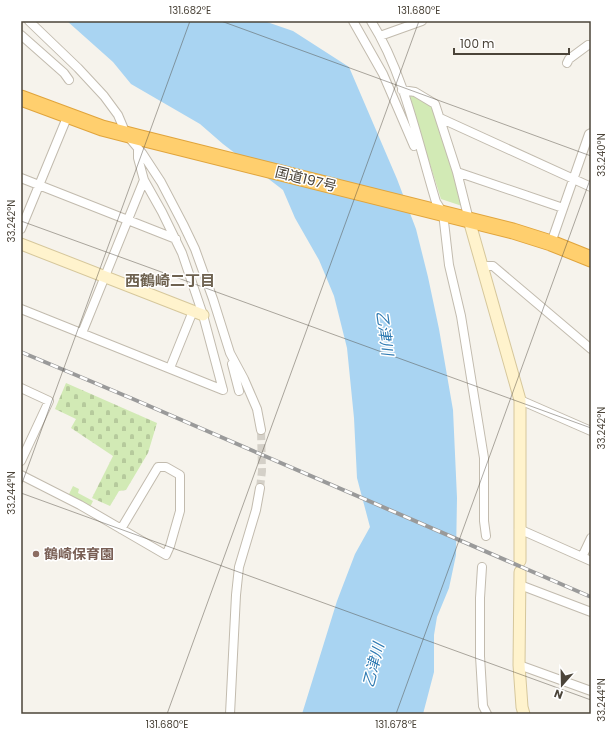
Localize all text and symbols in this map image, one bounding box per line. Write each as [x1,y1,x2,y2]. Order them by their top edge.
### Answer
text: 131.682°E [169,3,211,18]
text: 131.680°E [398,3,440,18]
scale bar [454,30,569,56]
text: 100 m [460,35,494,52]
text: 33.240°N [594,133,609,177]
street label: 国道197号 [273,162,339,196]
text: 33.242°N [4,200,19,242]
district label: 西鶴崎二丁目 [125,270,215,291]
water label: 乙津川 [371,309,399,359]
text: 33.242°N [594,407,609,449]
text: 33.244°N [4,471,19,515]
place label: 鶴崎保育園 [44,544,114,564]
marker: 鶴崎保育園 [31,549,41,559]
water label: 乙津川 [357,639,389,689]
north arrow [542,665,582,705]
text: 33.244°N [594,678,609,722]
text: N [552,685,565,703]
text: 131.680°E [146,717,188,732]
text: 131.678°E [375,717,417,732]

